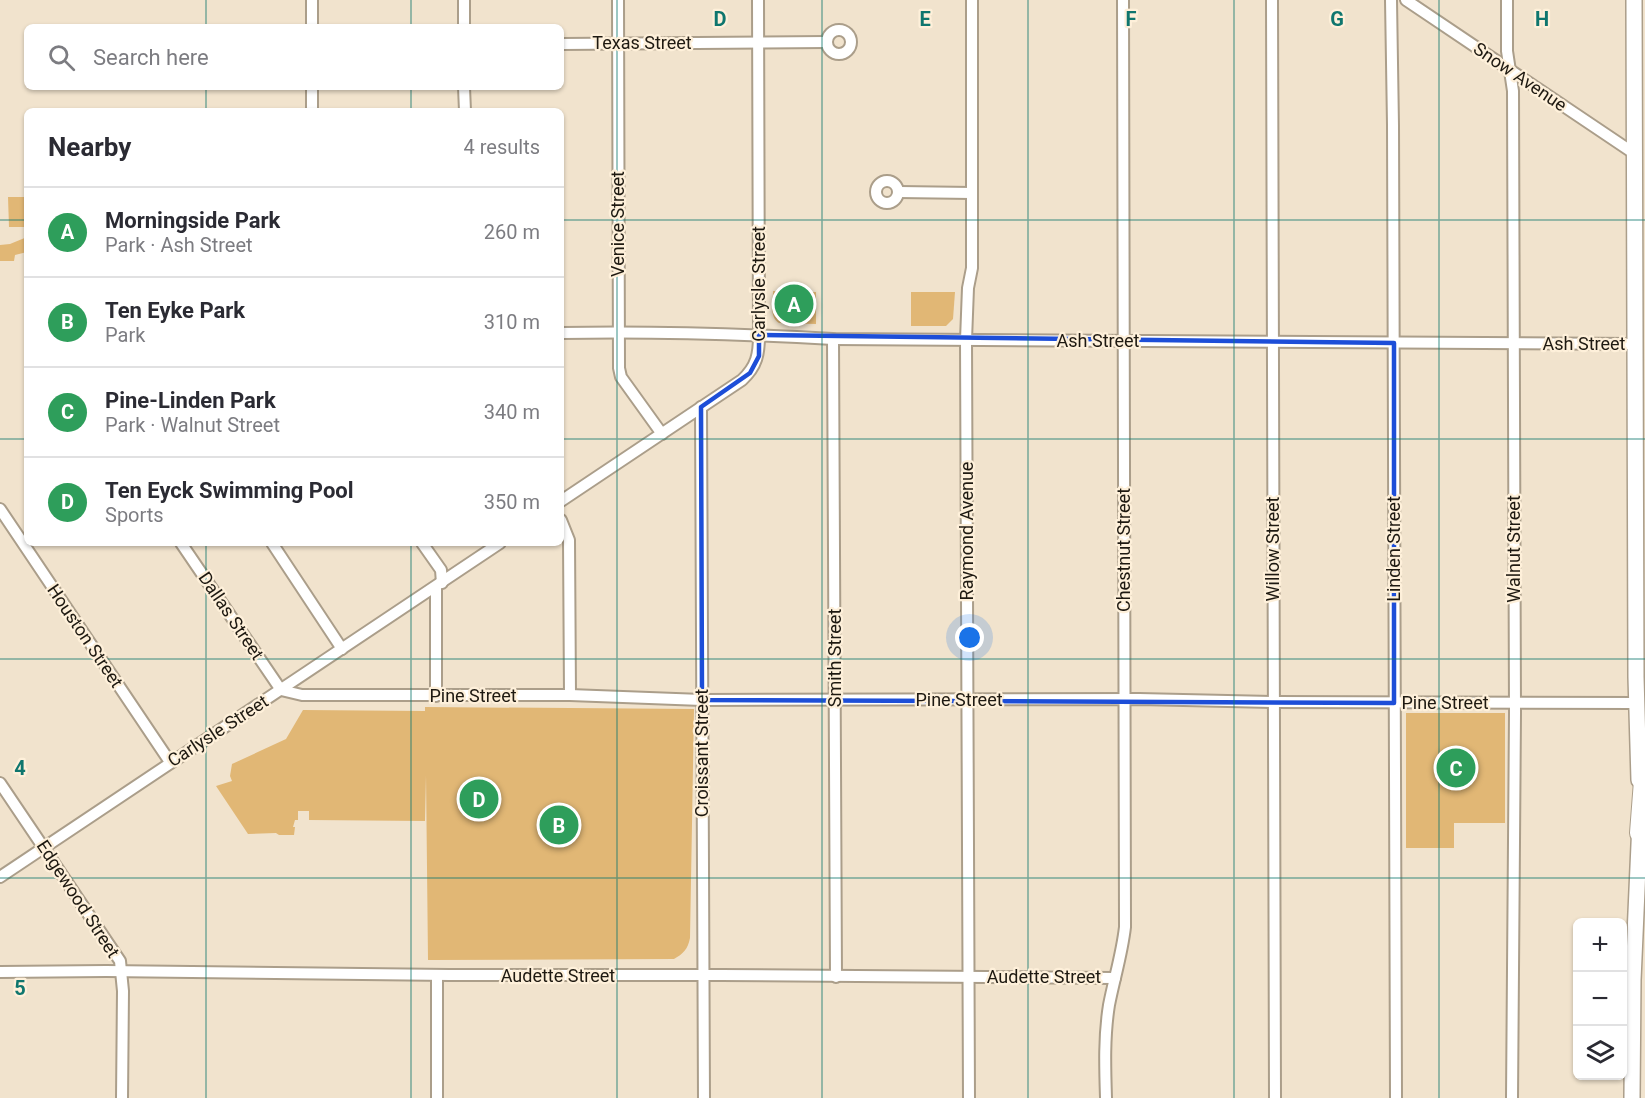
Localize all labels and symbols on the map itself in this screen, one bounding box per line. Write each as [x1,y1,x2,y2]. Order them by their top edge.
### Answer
text: D [714,7,727,31]
text: E [919,7,931,31]
text: F [1126,7,1137,31]
text: G [1330,7,1344,31]
text: H [1535,7,1549,31]
street label: Texas Street [592,32,692,53]
street label: Snow Avenue [1470,38,1571,115]
street label: Venice Street [607,171,628,277]
street label: Carlysle Street [748,226,769,342]
pin: A [774,282,814,326]
street label: Ash Street [1057,330,1140,351]
street label: Ash Street [1543,333,1626,354]
street label: Raymond Avenue [956,462,977,600]
street label: Chestnut Street [1113,488,1134,612]
street label: Walnut Street [1503,495,1524,603]
street label: Willow Street [1262,496,1283,601]
street label: Linden Street [1383,496,1404,602]
street label: Dallas Street [194,568,269,664]
street label: Houston Street [43,580,128,692]
street label: Smith Street [824,609,845,707]
your location [955,623,984,652]
street label: Pine Street [429,685,517,706]
street label: Croissant Street [691,689,712,817]
street label: Pine Street [915,689,1003,710]
street label: Carlysle Street [164,690,272,771]
street label: Pine Street [1401,692,1489,713]
pin: C [1436,746,1476,790]
text: 4 [14,756,26,780]
pin: D [460,776,498,822]
pin: B [540,802,578,848]
street label: Edgewood Street [33,836,124,962]
street label: Audette Street [501,965,615,986]
street label: Audette Street [987,966,1101,987]
text: 5 [14,976,26,1000]

